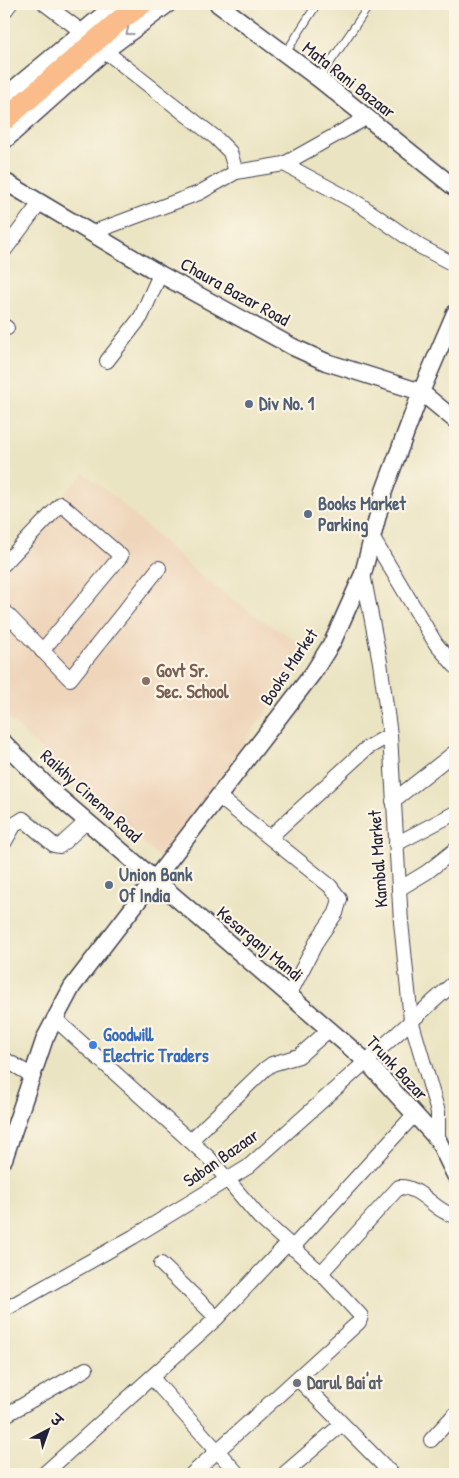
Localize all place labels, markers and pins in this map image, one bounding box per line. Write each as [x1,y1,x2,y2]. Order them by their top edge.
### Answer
place label: Div No. 1 [259,391,315,416]
marker: Div No. 1 [243,398,255,410]
place label: Books Market Parking [318,491,407,538]
marker: Books Market Parking [302,508,314,520]
place label: Govt Sr. Sec. School [156,658,230,704]
marker: Govt Sr. Sec. School [140,675,152,687]
place label: Union Bank Of India [119,862,193,908]
marker: Union Bank Of India [103,879,115,891]
place label: Goodwill Electric Traders [103,1022,209,1068]
marker: Goodwill Electric Traders [87,1039,99,1051]
place label: Darul Bai'at [307,1370,383,1395]
marker: Darul Bai'at [291,1377,303,1389]

